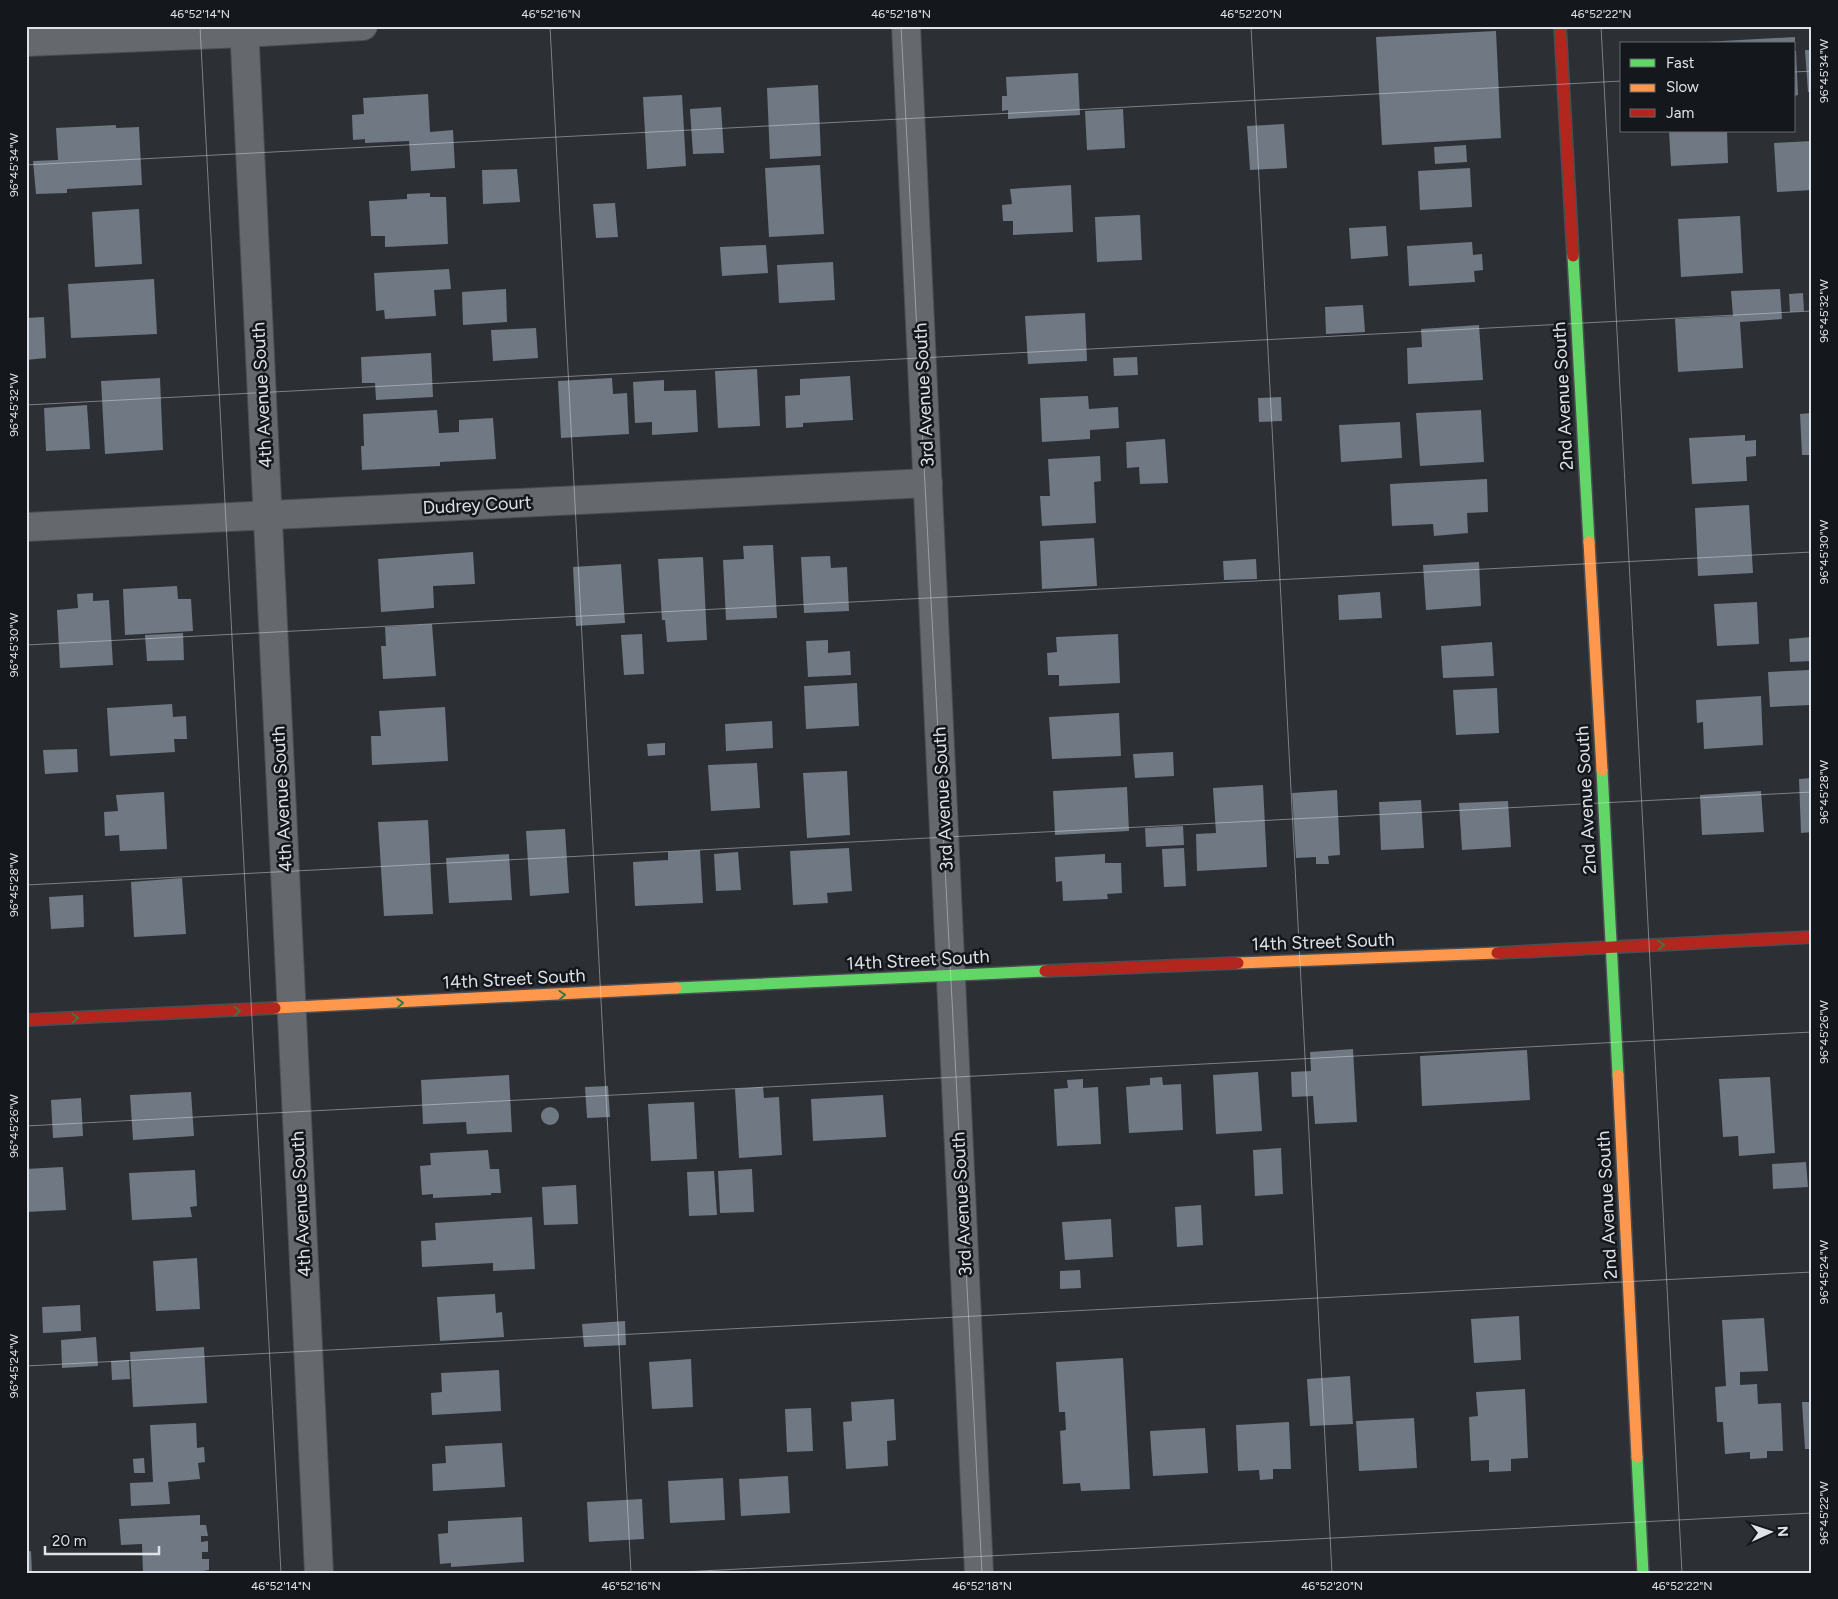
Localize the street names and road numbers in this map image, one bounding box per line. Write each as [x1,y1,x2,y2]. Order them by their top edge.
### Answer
street label: 4th Avenue South [247,321,277,469]
street label: 2nd Avenue South [1548,321,1578,471]
street label: 3rd Avenue South [909,322,939,468]
street label: Dudrey Court [422,491,532,519]
street label: 4th Avenue South [267,725,297,873]
street label: 2nd Avenue South [1571,725,1601,875]
street label: 3rd Avenue South [928,726,958,872]
street label: 14th Street South [1251,929,1395,955]
street label: 14th Street South [846,945,990,975]
street label: 14th Street South [442,964,586,994]
street label: 4th Avenue South [286,1130,316,1278]
street label: 2nd Avenue South [1592,1130,1622,1280]
street label: 3rd Avenue South [947,1131,977,1277]

